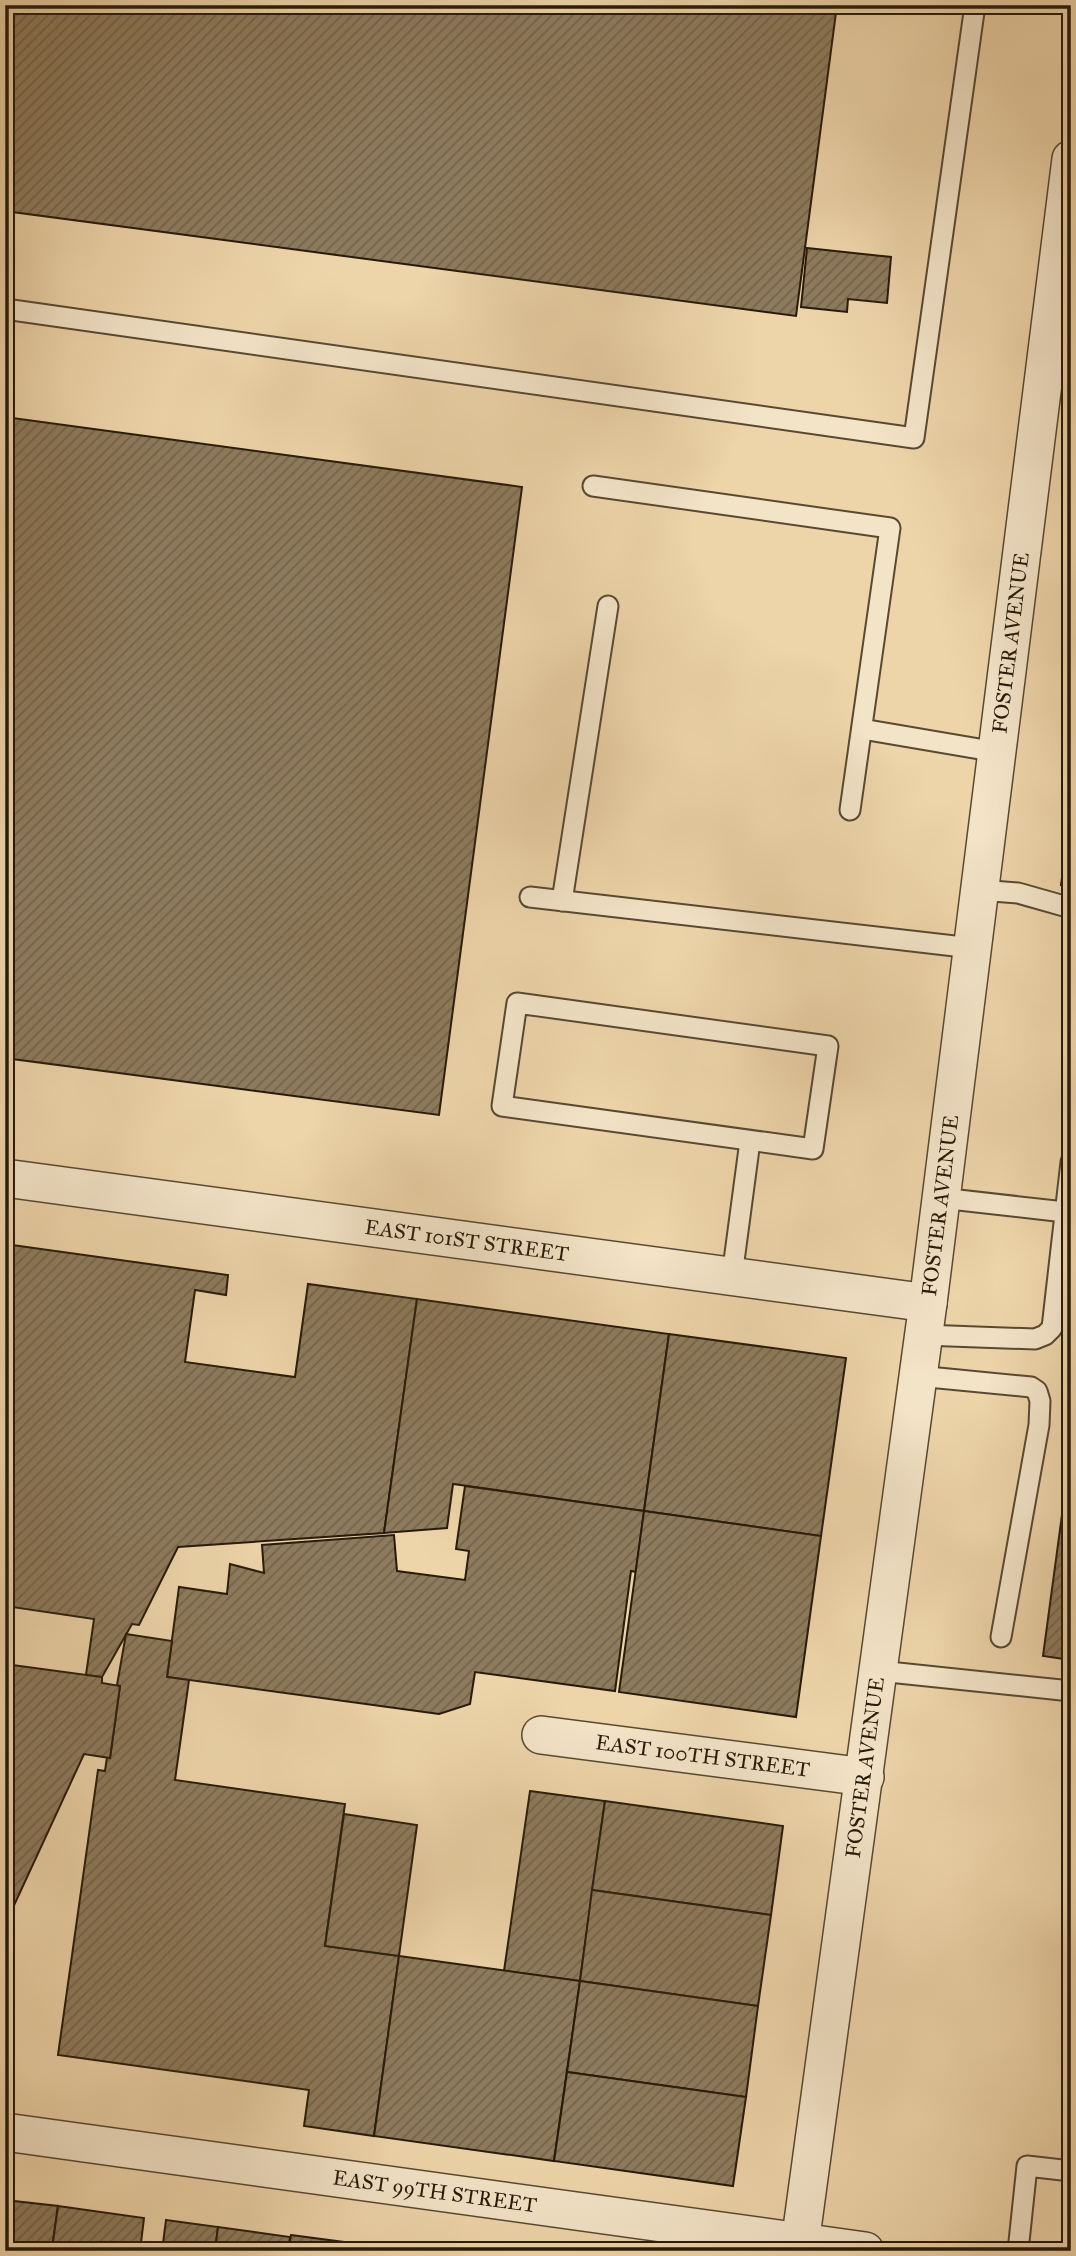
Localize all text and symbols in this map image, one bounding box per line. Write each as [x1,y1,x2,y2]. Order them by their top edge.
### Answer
street label: FOSTER AVENUE [986,551,1035,735]
street label: FOSTER AVENUE [916,1113,964,1298]
street label: EAST 101ST STREET [363,1214,570,1267]
street label: FOSTER AVENUE [840,1675,890,1860]
street label: EAST 100TH STREET [594,1729,811,1783]
street label: EAST 99TH STREET [331,2165,539,2218]

